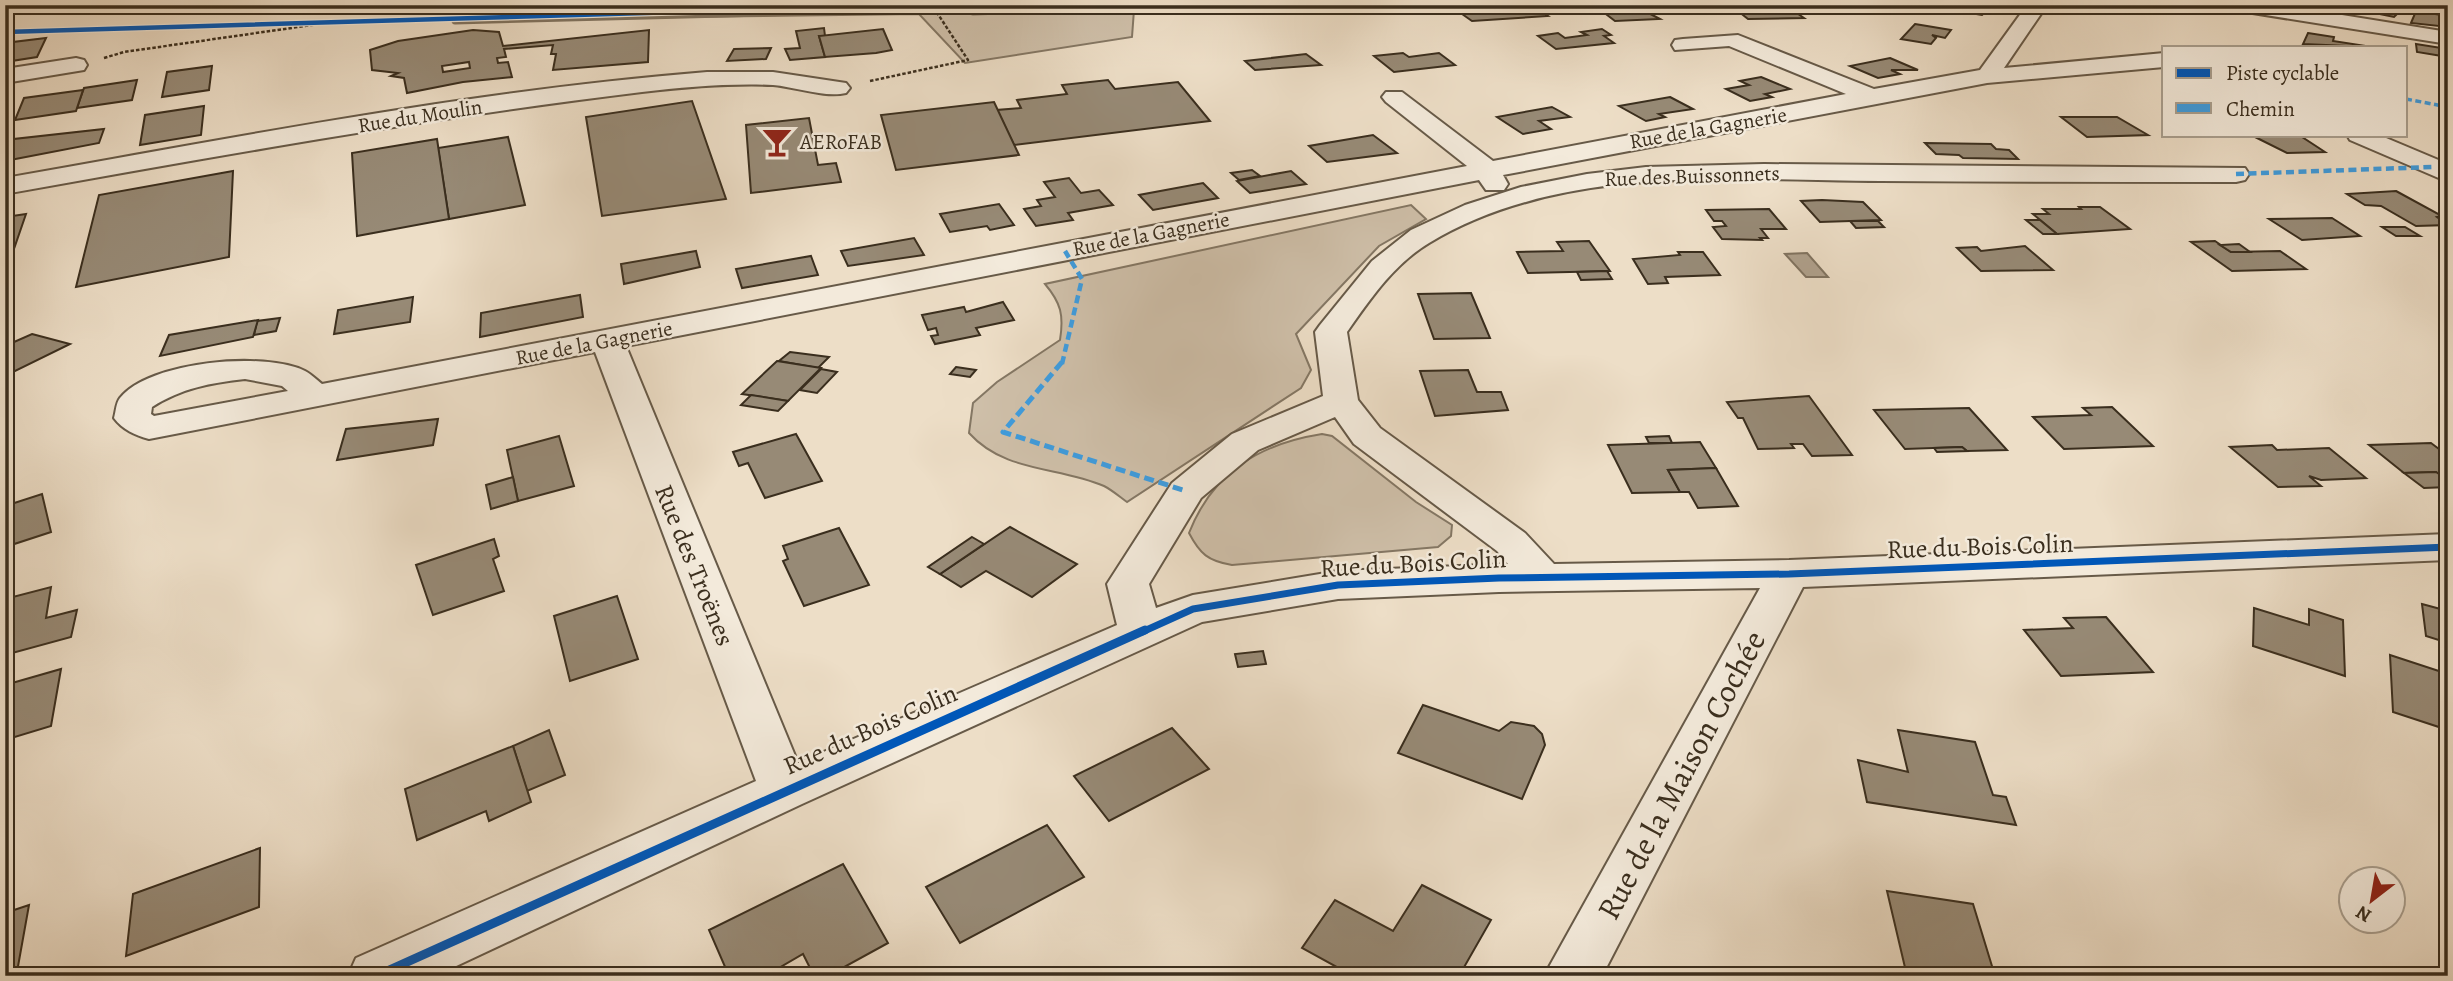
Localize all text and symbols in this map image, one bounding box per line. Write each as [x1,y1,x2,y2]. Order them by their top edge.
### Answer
legend [2162,46,2408,136]
text: Piste cyclable [2226,59,2339,87]
street label: Rue du Moulin [356,92,484,140]
text: Chemin [2226,95,2295,123]
street label: Rue de la Gagnerie [1627,100,1789,156]
bar icon: AERoFAB [760,125,794,159]
place label: AERoFAB [799,128,882,156]
street label: Rue des Buissonnets [1604,159,1780,193]
street label: Rue de la Gagnerie [1070,205,1232,263]
street label: Rue de la Gagnerie [513,314,675,372]
street label: Rue des Troënes [646,479,743,651]
street label: Rue du Bois Colin [1886,526,2074,567]
street label: Rue du Bois Colin [1319,541,1507,586]
street label: Rue de la Maison Cochée [1586,623,1776,927]
street label: Rue du Bois Colin [778,675,963,783]
north arrow [2338,866,2408,936]
text: N [2351,899,2376,928]

